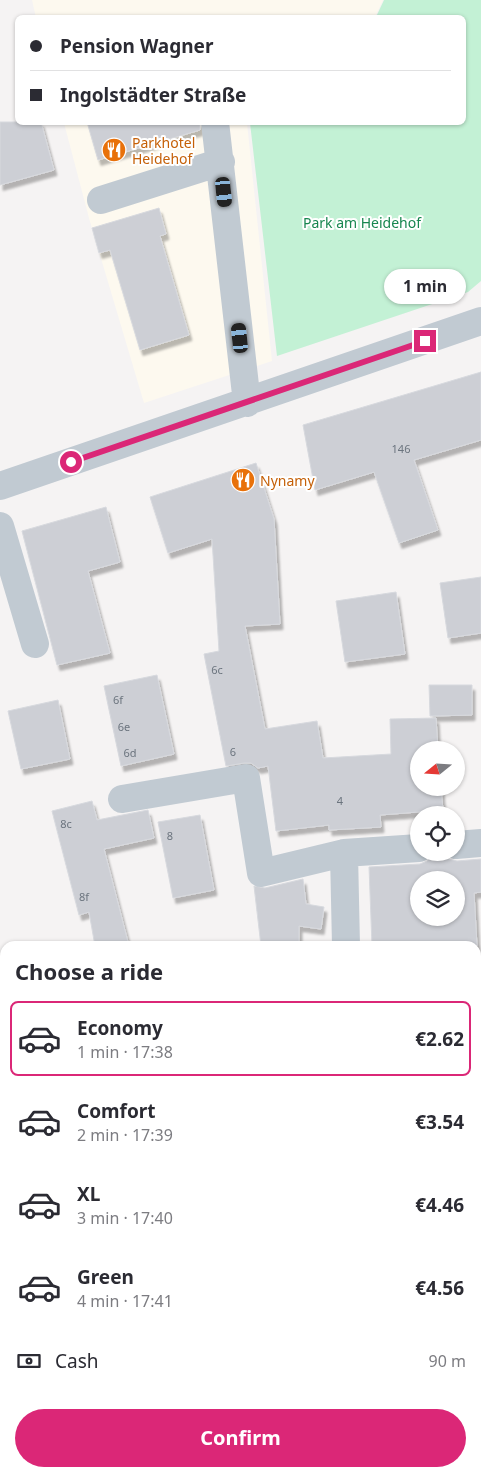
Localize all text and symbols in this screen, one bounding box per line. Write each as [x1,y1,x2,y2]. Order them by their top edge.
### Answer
text: Pension Wagner [60,33,213,59]
text: Ingolstädter Straße [60,82,246,108]
place label: Parkhotel Heidehof [132,133,195,168]
restaurant icon: Parkhotel Heidehof [101,137,127,163]
car [214,176,233,208]
park label: Park am Heidehof [303,213,422,232]
callout: 1 min [384,268,466,304]
text: 1 min [403,275,447,297]
car [230,322,249,354]
route end [414,330,436,352]
house number: 146 [392,441,410,456]
route start [60,451,82,473]
restaurant icon: Nynamy [230,467,256,493]
place label: Nynamy [260,471,315,490]
house number: 6c [211,662,223,677]
house number: 6f [113,692,124,707]
house number: 6e [118,719,130,734]
north arrow [410,741,465,796]
map controls [410,741,465,926]
house number: 6 [230,744,236,759]
house number: 6d [123,745,137,760]
house number: 4 [337,793,344,808]
button: locate [410,806,465,861]
house number: 8c [60,816,72,831]
house number: 8 [167,828,173,843]
button: layers [410,871,465,926]
house number: 8f [79,889,90,904]
text: Choose a ride [15,956,163,986]
text: Economy [77,1015,163,1041]
icon: car [17,1016,62,1061]
text: €2.62 [415,1026,464,1052]
text: 1 min · 17:38 [77,1041,173,1063]
text: Comfort [77,1098,156,1124]
icon: car [17,1099,62,1144]
text: €3.54 [415,1109,464,1135]
text: 2 min · 17:39 [77,1124,173,1146]
text: XL [77,1181,100,1207]
icon: car [17,1182,62,1227]
text: €4.46 [415,1192,464,1218]
text: 3 min · 17:40 [77,1207,173,1229]
text: Green [77,1264,134,1290]
icon: car [17,1265,62,1310]
text: €4.56 [415,1275,464,1301]
text: 4 min · 17:41 [77,1290,173,1312]
icon: cash [15,1347,43,1375]
text: Cash [55,1348,99,1374]
text: 90 m [429,1350,466,1372]
button: Confirm [15,1409,466,1467]

